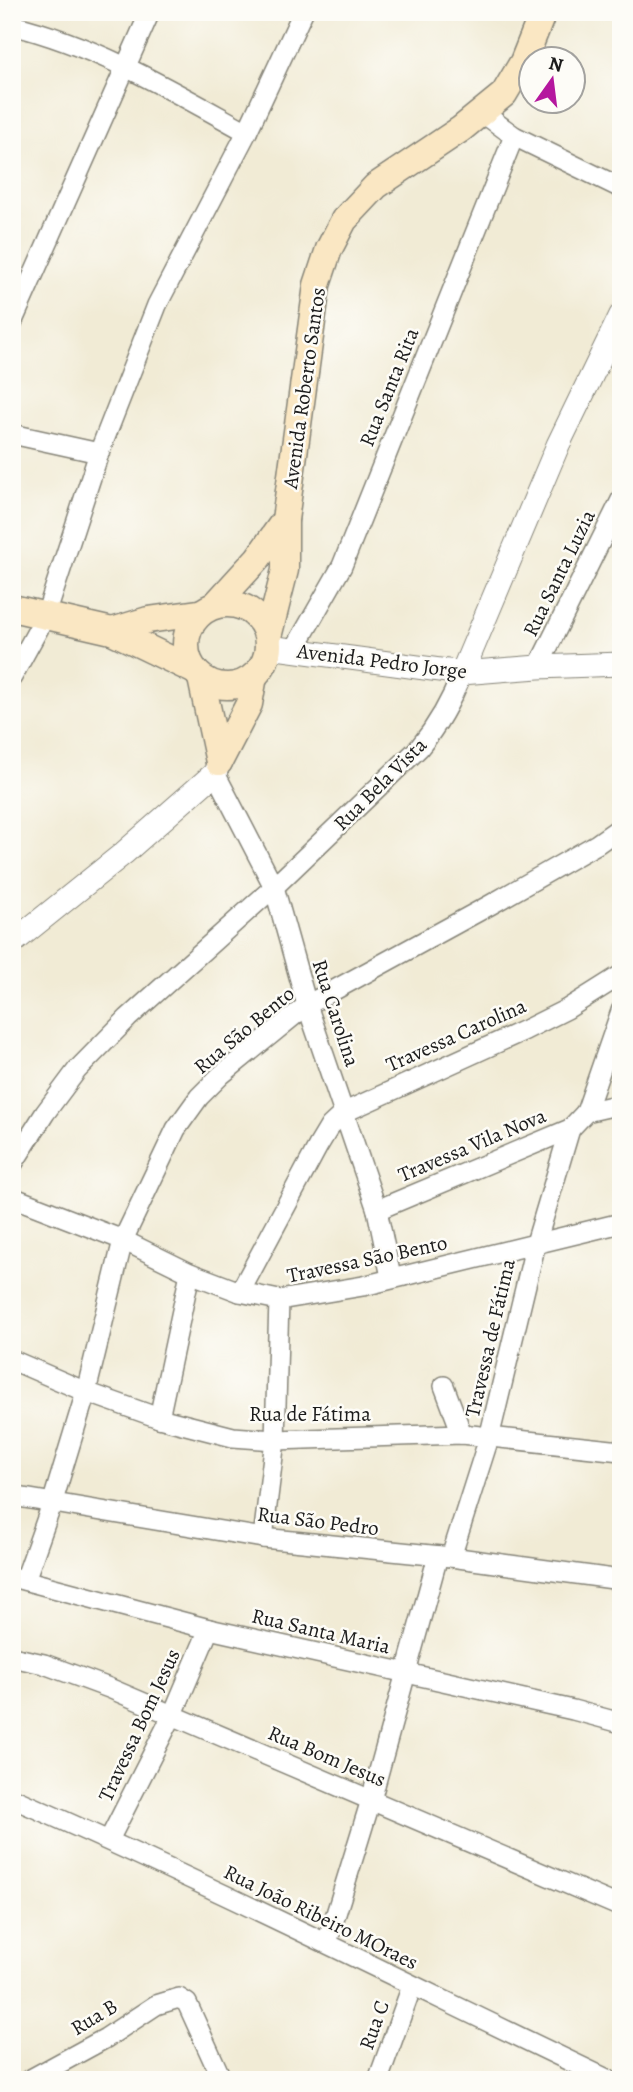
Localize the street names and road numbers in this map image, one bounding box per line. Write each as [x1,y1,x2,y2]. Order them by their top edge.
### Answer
street label: Avenida Roberto Santos [276,286,332,491]
street label: Rua Santa Rita [352,323,426,450]
street label: Rua Santa Luzia [516,505,602,641]
street label: Avenida Pedro Jorge [294,637,469,685]
street label: Rua Bela Vista [327,731,433,837]
street label: Rua Carolina [306,956,367,1070]
street label: Rua São Bento [188,980,300,1080]
street label: Travessa Carolina [381,991,531,1078]
street label: Travessa Vila Nova [394,1101,550,1189]
street label: Travessa São Bento [284,1228,450,1290]
street label: Travessa de Fátima [458,1256,522,1420]
street label: Rua de Fátima [249,1400,371,1428]
street label: Rua São Pedro [256,1500,380,1542]
street label: Rua Santa Maria [249,1601,393,1661]
street label: Travessa Bom Jesus [91,1644,187,1806]
street label: Rua Bom Jesus [264,1719,390,1793]
street label: Rua João Ribeiro MOraes [219,1858,423,1976]
street label: Rua B [65,1992,123,2042]
street label: Rua C [352,1996,396,2054]

